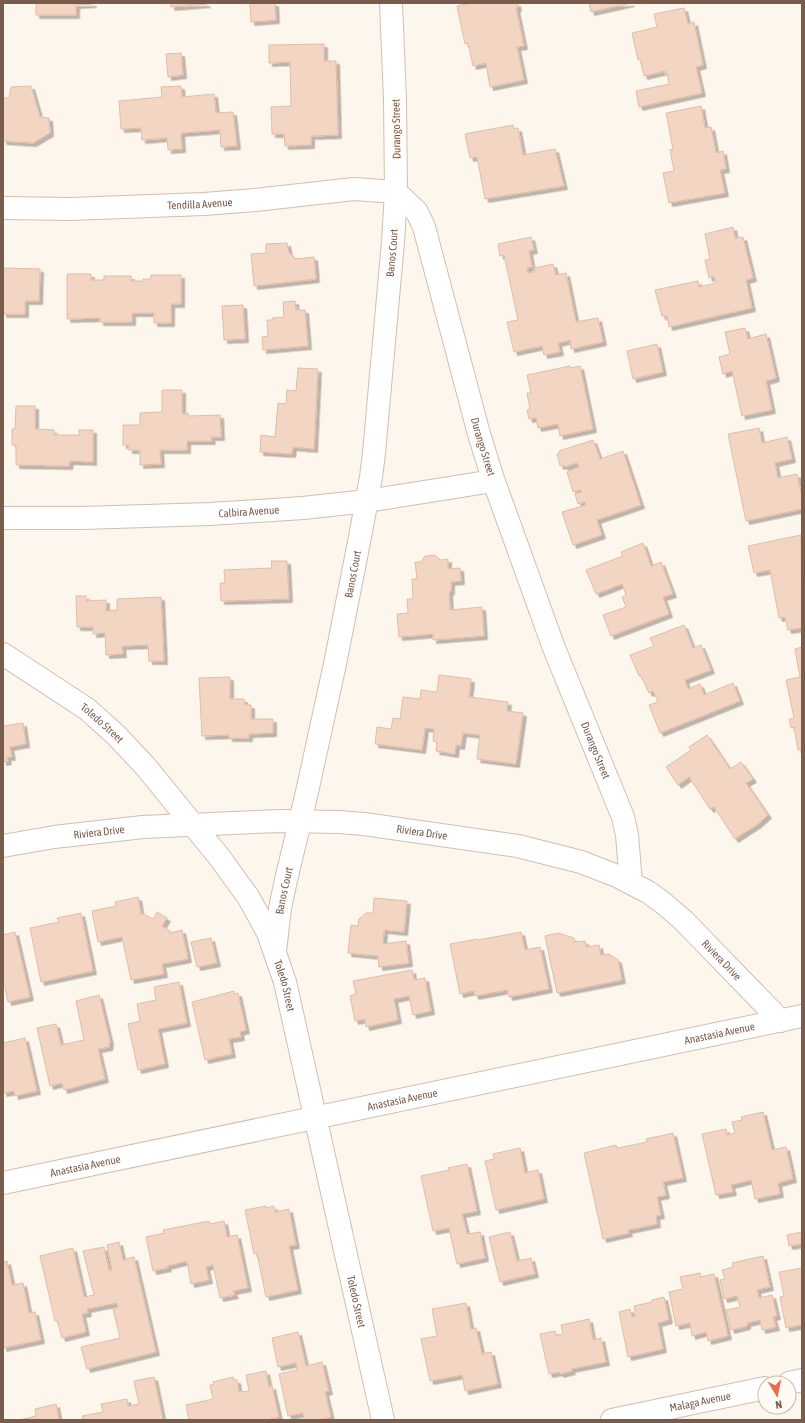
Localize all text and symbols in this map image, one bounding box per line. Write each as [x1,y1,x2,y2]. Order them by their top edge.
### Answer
street label: Durango Street [389,99,403,159]
street label: Tendilla Avenue [167,196,233,211]
street label: Banos Court [384,229,400,277]
street label: Durango Street [469,416,498,477]
street label: Calbira Avenue [218,504,280,519]
street label: Banos Court [342,549,363,599]
street label: Toledo Street [79,701,126,745]
street label: Durango Street [579,720,613,780]
street label: Riviera Drive [73,823,125,841]
street label: Riviera Drive [396,823,448,842]
street label: Banos Court [273,866,295,915]
street label: Riviera Drive [700,937,744,982]
street label: Toledo Street [272,958,297,1013]
street label: Anastasia Avenue [683,1020,756,1046]
street label: Anastasia Avenue [366,1086,439,1113]
street label: Anastasia Avenue [49,1153,121,1179]
street label: Toledo Street [345,1274,368,1329]
north arrow [757,1375,797,1415]
street label: Malaga Avenue [668,1389,732,1414]
text: N [774,1398,783,1411]

